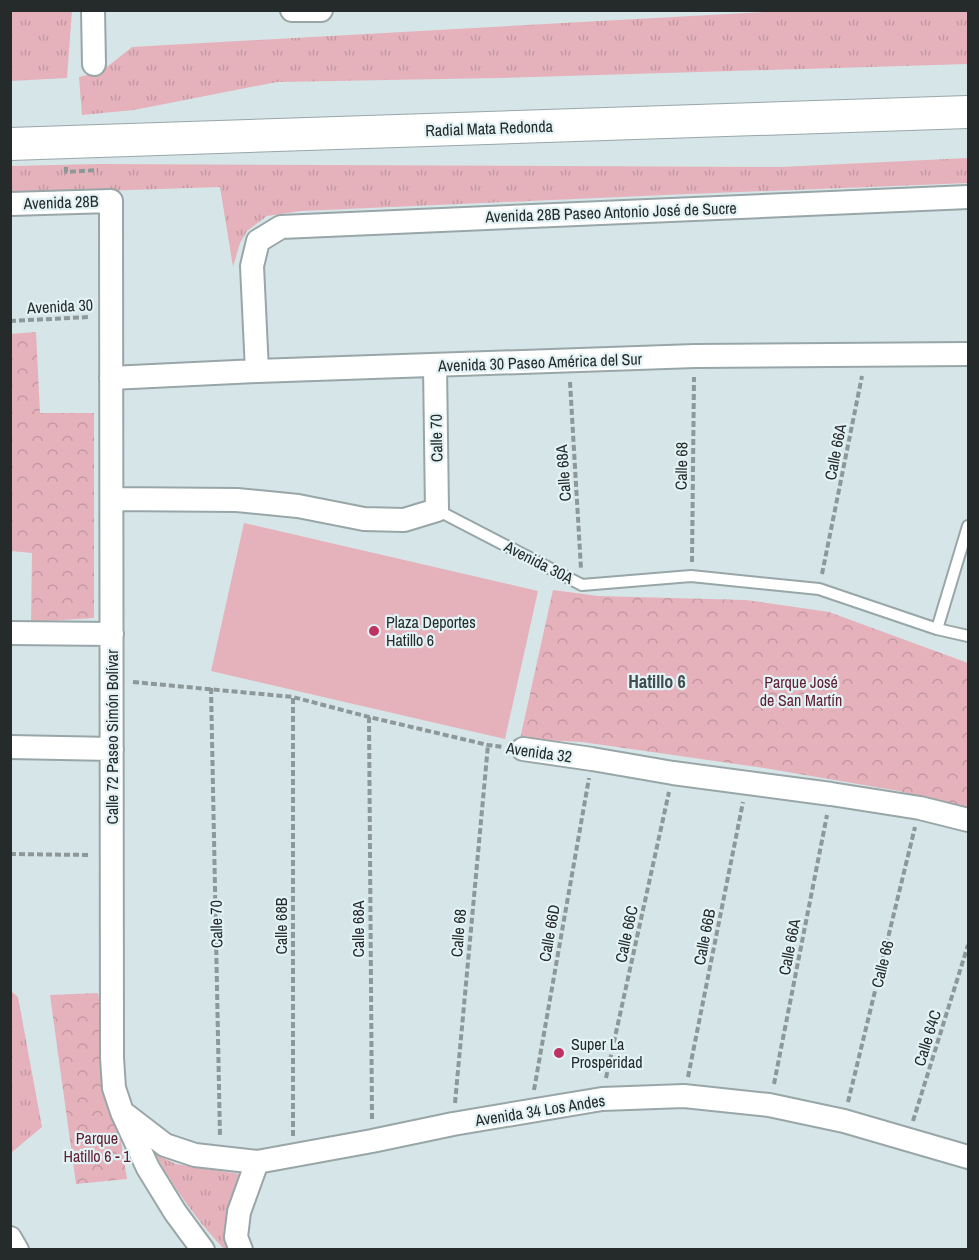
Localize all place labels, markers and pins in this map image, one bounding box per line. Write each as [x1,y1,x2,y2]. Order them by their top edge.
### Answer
place label: Plaza Deportes Hatillo 6 [386,611,476,651]
marker: Plaza Deportes Hatillo 6 [367,624,381,638]
place label: Super La Prosperidad [571,1033,642,1073]
marker: Super La Prosperidad [552,1046,566,1060]

